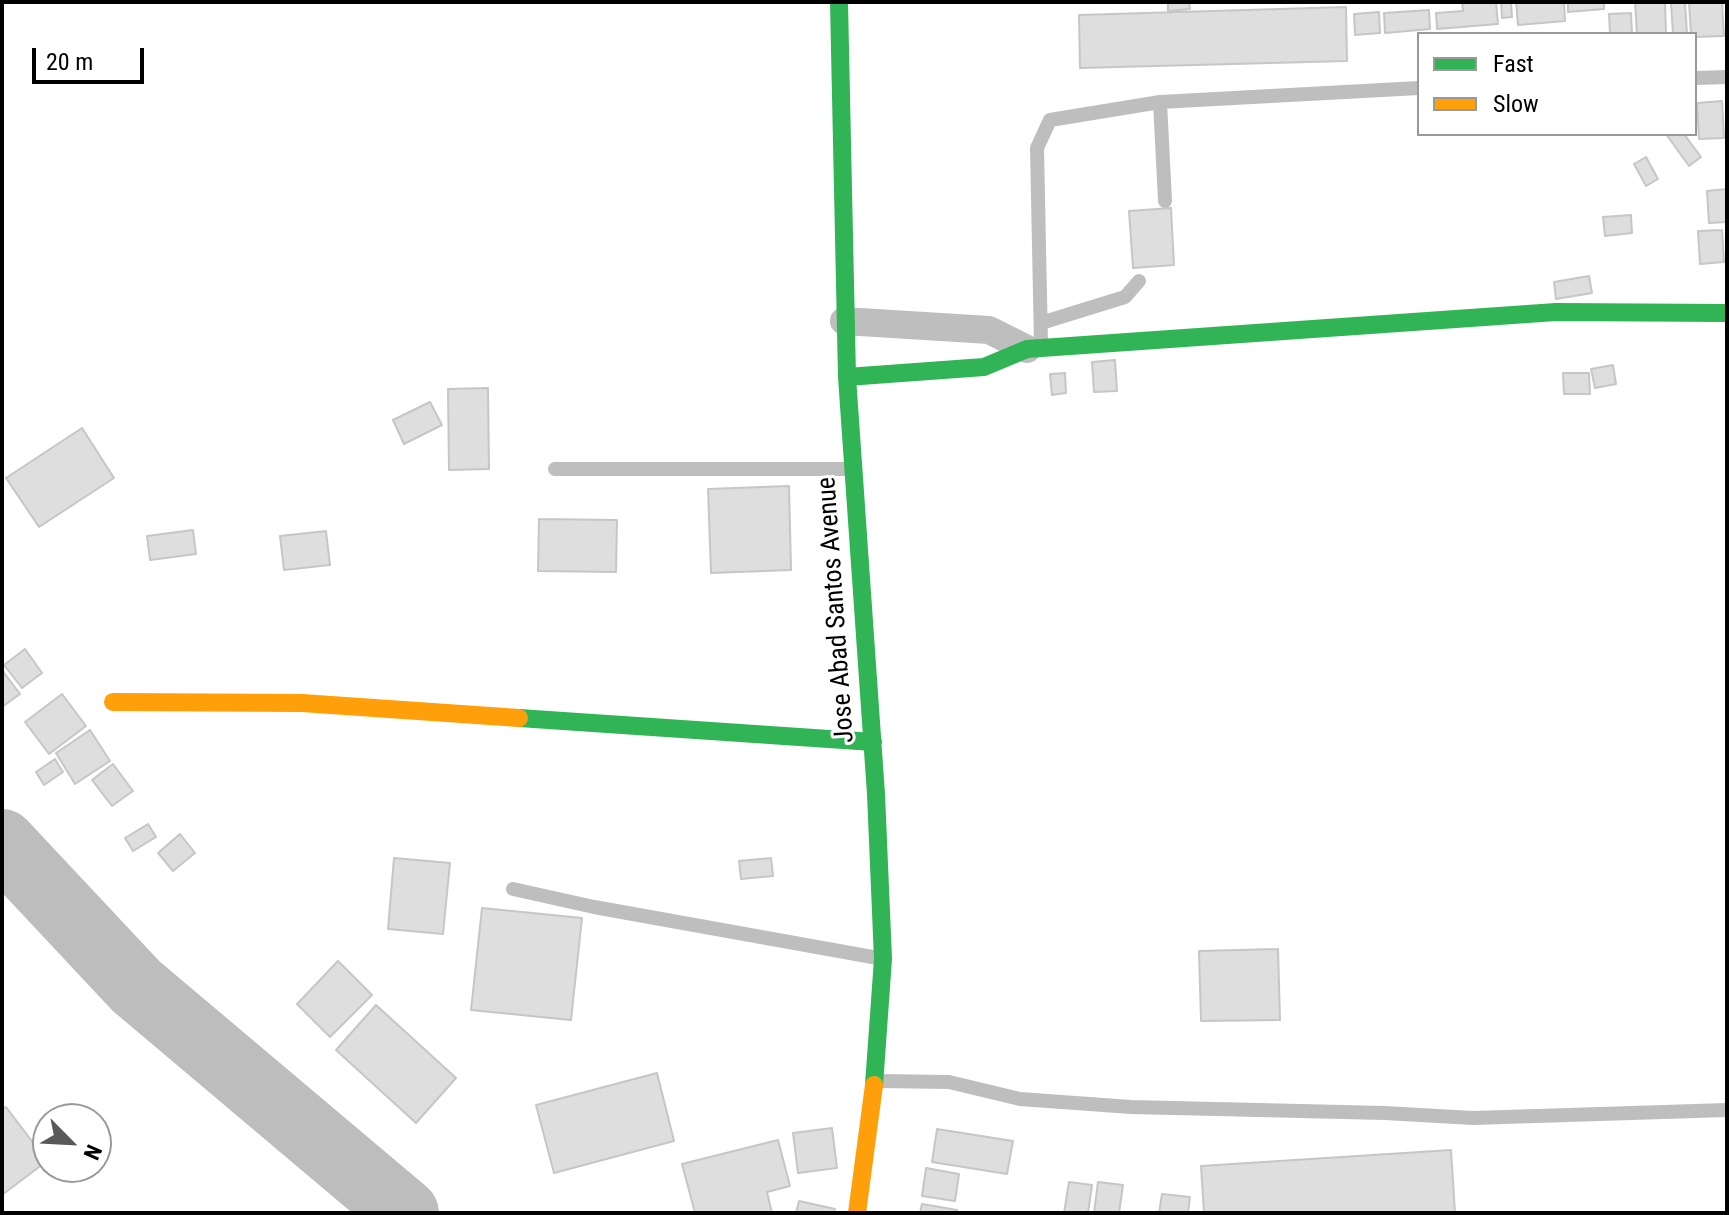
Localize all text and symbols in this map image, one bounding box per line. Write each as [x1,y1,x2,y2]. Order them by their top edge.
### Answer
scale bar [36,32,148,82]
legend [1417,32,1697,136]
text: 20 m [46,48,93,76]
text: Fast [1493,50,1534,78]
text: Slow [1493,90,1539,118]
street label: Jose Abad Santos Avenue [812,476,862,744]
north arrow [32,1103,112,1183]
text: N [78,1141,107,1163]

